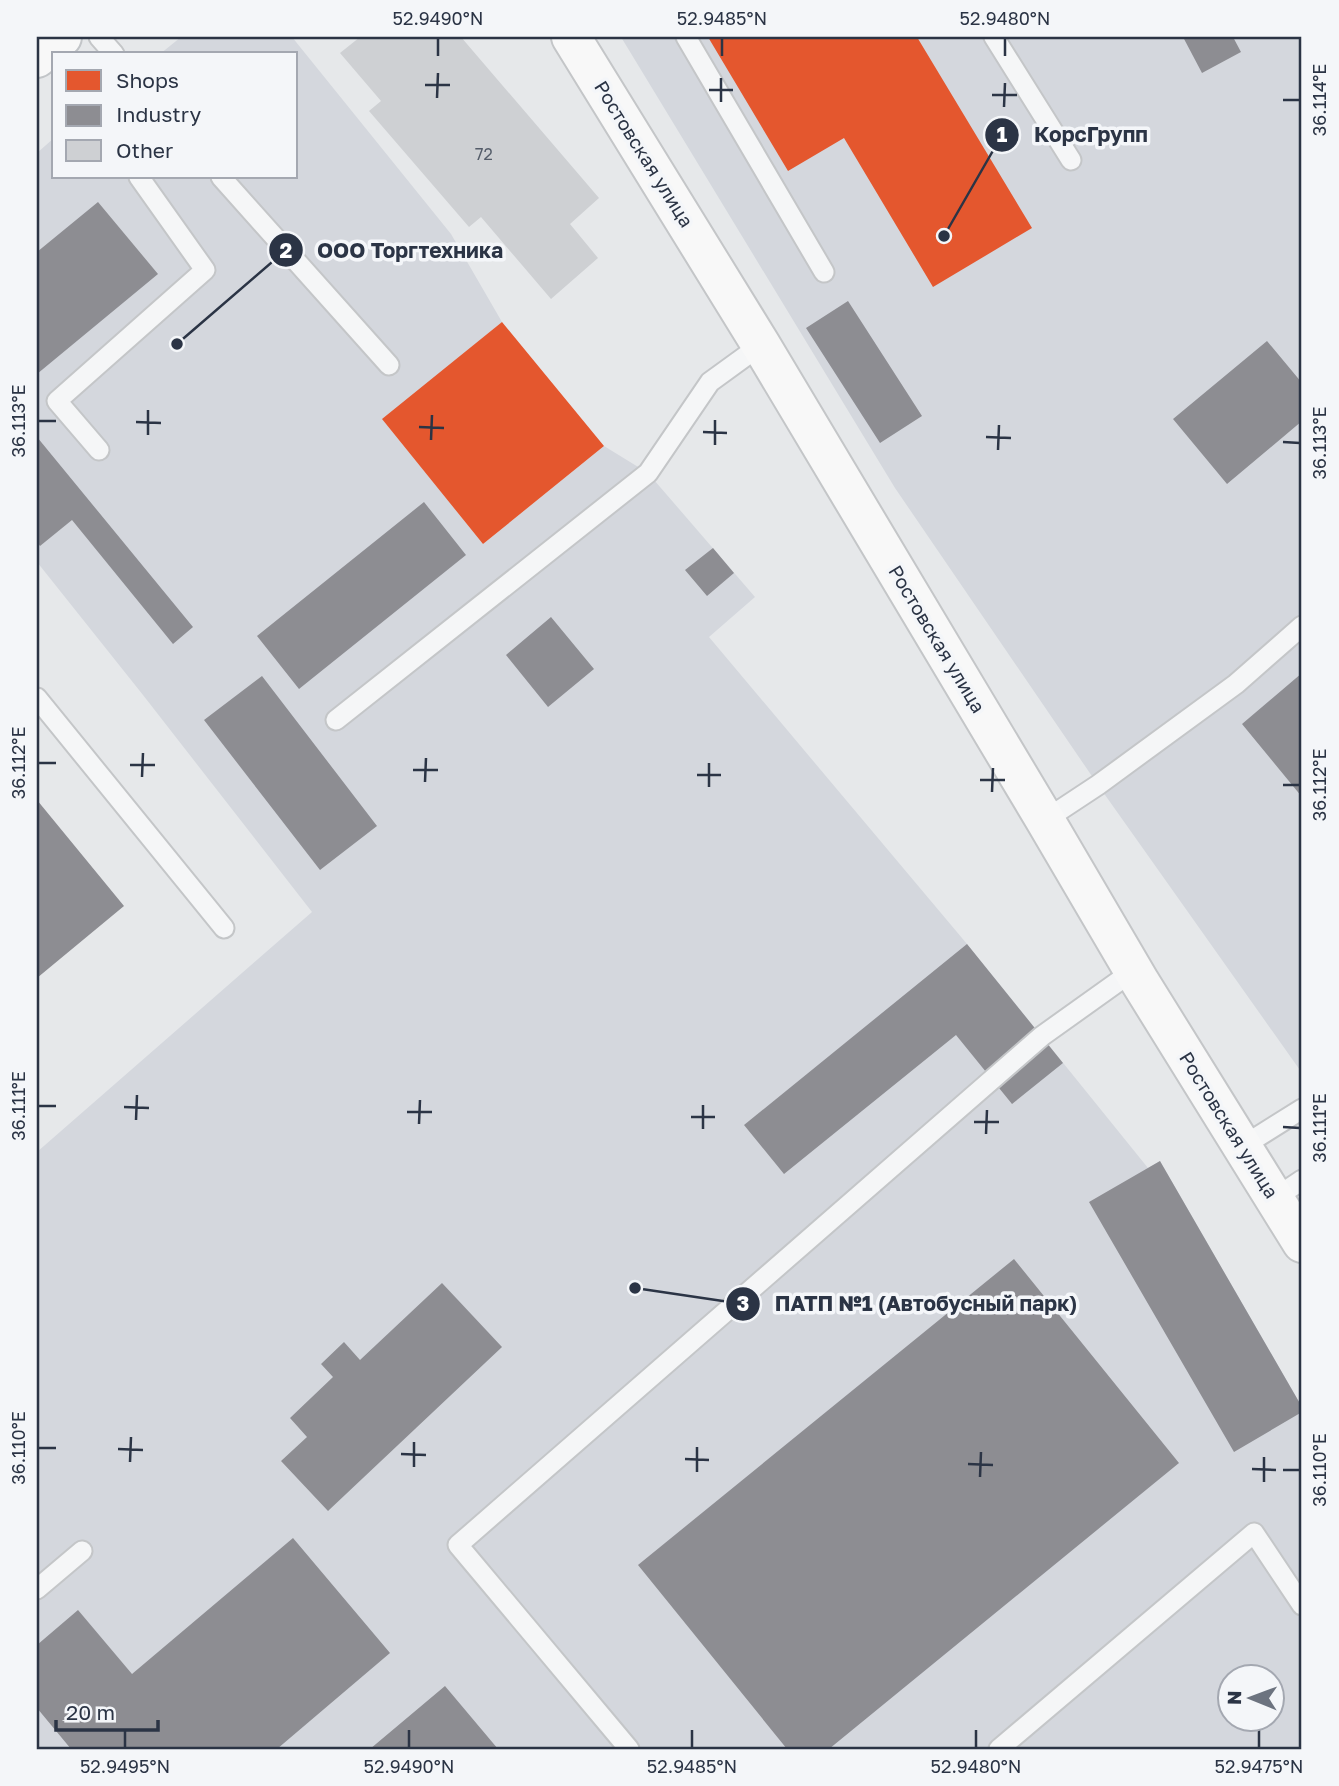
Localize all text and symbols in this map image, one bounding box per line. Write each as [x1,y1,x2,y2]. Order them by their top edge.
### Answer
text: 52.9490°N [393,7,483,29]
text: 52.9485°N [677,7,767,29]
text: 52.9480°N [960,7,1051,29]
legend [52,52,298,178]
text: 36.114°E [1308,64,1330,136]
text: Shops [116,67,179,93]
street label: Ростовская улица [590,76,699,231]
text: Industry [116,101,201,127]
callout: КорсГрупп [985,114,1162,156]
text: 1 [997,121,1008,147]
text: КорсГрупп [1034,121,1148,147]
text: Other [116,137,173,163]
house number: 72 [475,144,493,164]
callout: ООО Торгтехника [268,229,517,271]
text: 2 [280,237,293,263]
text: ООО Торгтехника [317,237,503,263]
text: 36.113°E [7,385,29,457]
text: 36.113°E [1308,407,1330,479]
street label: Ростовская улица [884,561,991,717]
text: 36.112°E [7,727,29,799]
text: 36.112°E [1308,749,1330,821]
street label: Ростовская улица [1175,1047,1284,1202]
text: 36.111°E [7,1071,29,1141]
text: 36.111°E [1308,1093,1330,1163]
callout: ПАТП №1 (Автобусный парк) [725,1283,1091,1325]
text: 3 [737,1290,749,1316]
text: ПАТП №1 (Автобусный парк) [775,1290,1077,1316]
text: 36.110°E [7,1411,29,1485]
text: 36.110°E [1308,1433,1330,1507]
north arrow [1216,1664,1286,1734]
scale bar [56,1688,158,1732]
text: N [1222,1690,1245,1705]
text: 20 m [66,1699,115,1725]
text: 52.9495°N [80,1755,170,1777]
text: 52.9490°N [364,1755,454,1777]
text: 52.9485°N [647,1755,737,1777]
text: 52.9480°N [931,1755,1022,1777]
text: 52.9475°N [1215,1755,1303,1777]

